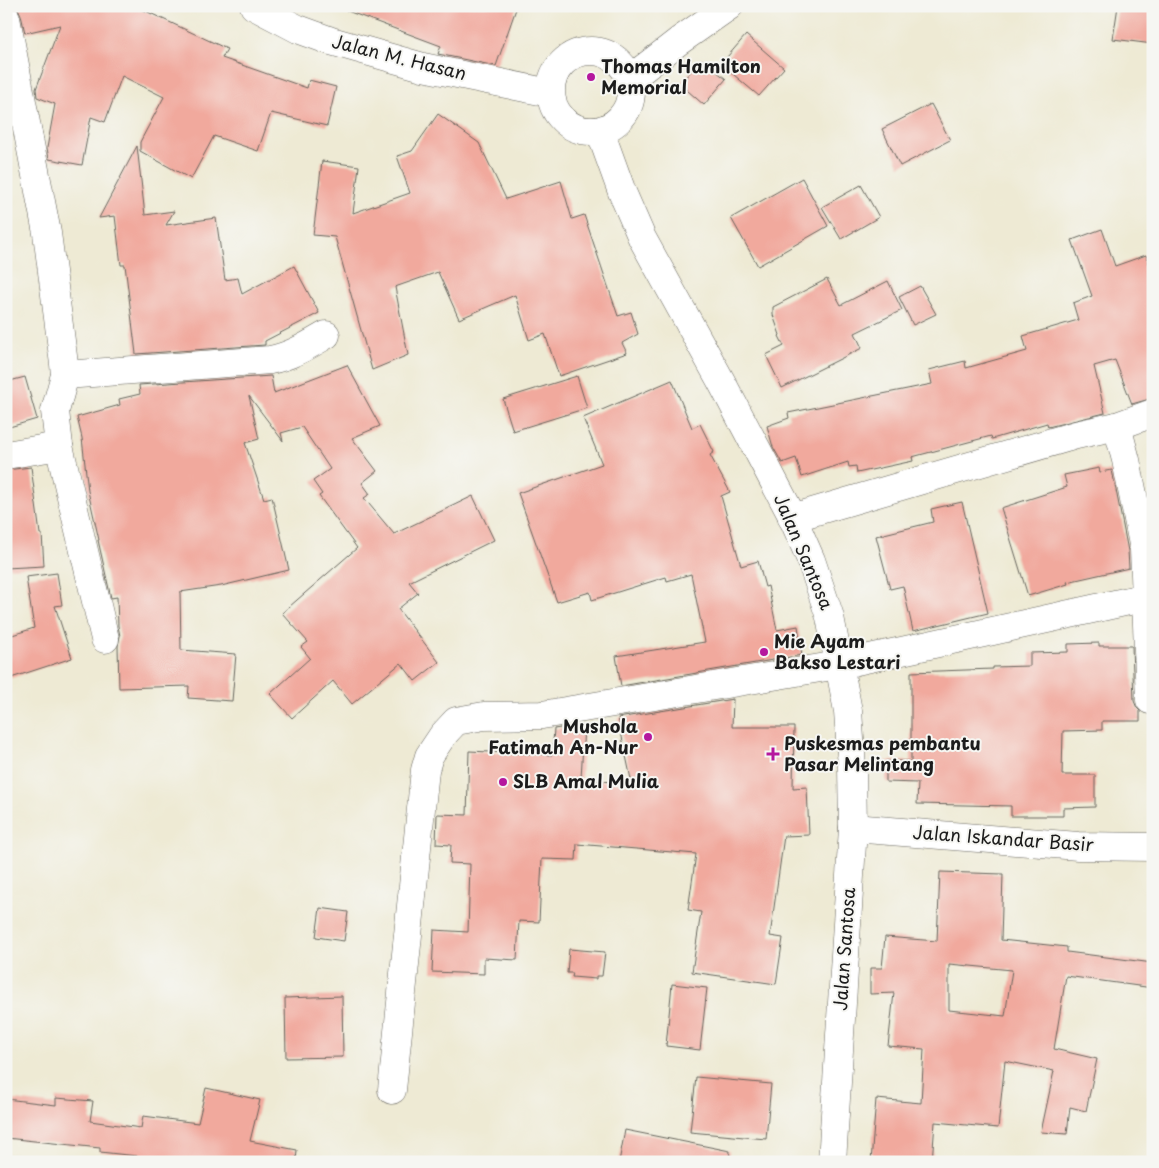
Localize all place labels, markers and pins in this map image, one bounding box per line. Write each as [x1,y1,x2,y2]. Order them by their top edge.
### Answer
place label: Thomas Hamilton Memorial [601,52,761,100]
marker: Thomas Hamilton Memorial [585,71,597,83]
place label: Mie Ayam Bakso Lestari [774,627,900,675]
marker: Mie Ayam Bakso Lestari [758,646,770,658]
place label: Mushola Fatimah An-Nur [488,712,639,760]
place label: Puskesmas pembantu Pasar Melintang [784,729,981,777]
marker: Mushola Fatimah An-Nur [642,731,654,743]
marker: Puskesmas pembantu Pasar Melintang [766,747,780,761]
place label: SLB Amal Mulia [513,767,660,794]
marker: SLB Amal Mulia [497,776,509,788]

